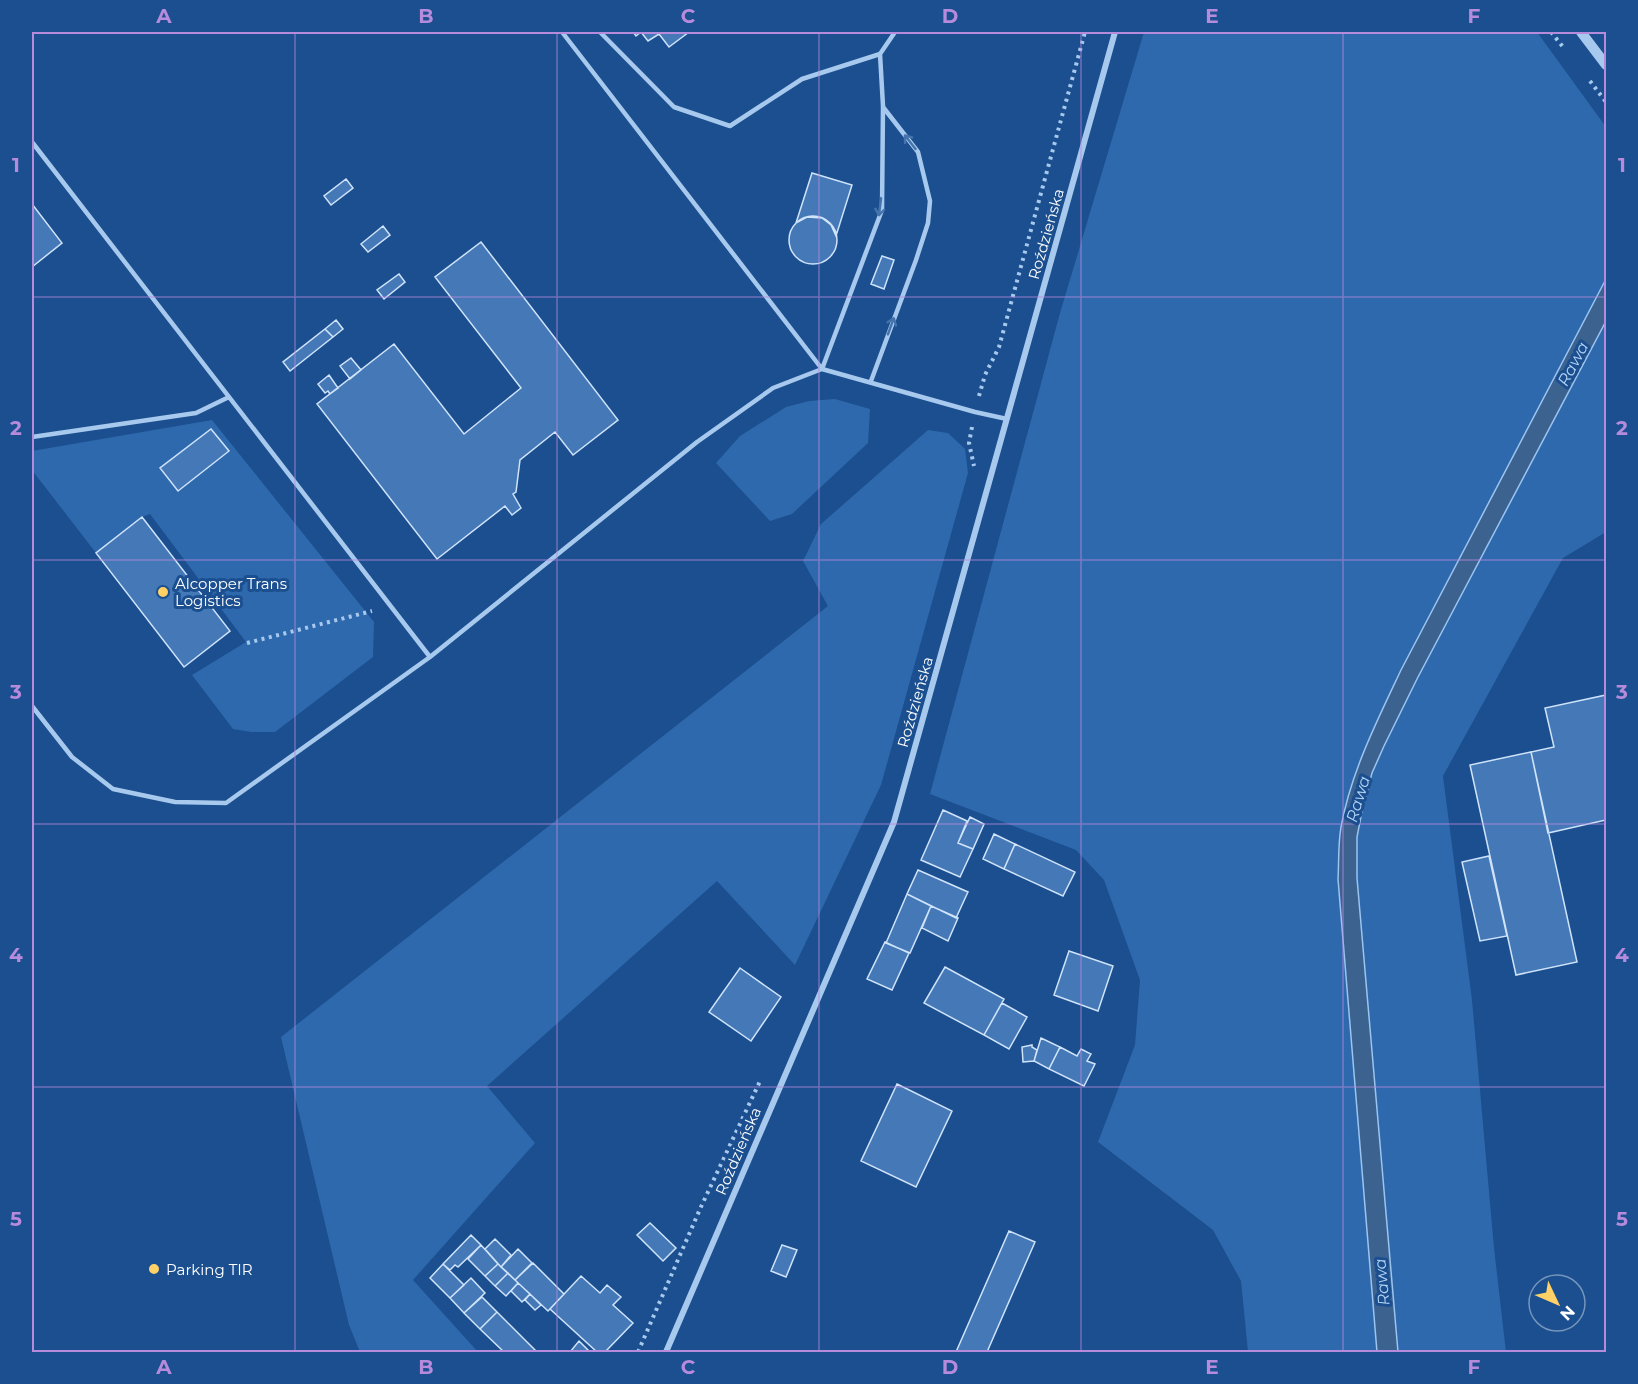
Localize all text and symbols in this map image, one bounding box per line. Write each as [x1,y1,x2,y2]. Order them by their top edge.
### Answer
text: A [155,4,172,28]
text: B [418,4,434,28]
text: C [681,4,696,28]
text: D [942,4,958,28]
text: E [1205,4,1219,28]
text: F [1468,4,1481,28]
one-way arrow [904,134,917,150]
text: 1 [12,153,20,177]
text: 1 [1618,153,1626,177]
street label: Roździeńska [1024,186,1068,282]
one-way arrow [875,196,886,216]
one-way arrow [886,317,897,336]
water label: Rawa [1554,339,1593,389]
text: 2 [10,416,22,440]
text: 2 [1616,416,1628,440]
place label: Alcopper Trans Logistics [175,574,287,610]
marker: Alcopper Trans Logistics [156,585,170,599]
street label: Roździeńska [893,654,937,750]
text: 3 [9,680,22,704]
text: 3 [1615,680,1628,704]
water label: Rawa [1342,774,1374,824]
text: 4 [9,943,23,967]
text: 4 [1615,943,1629,967]
street label: Roździeńska [711,1104,765,1198]
text: 5 [10,1207,22,1231]
text: 5 [1616,1207,1628,1231]
water label: Rawa [1370,1258,1394,1306]
place label: Parking TIR [166,1260,253,1279]
marker: Parking TIR [147,1262,161,1276]
north arrow [1527,1273,1587,1333]
text: N [1556,1302,1579,1324]
text: A [155,1355,172,1379]
text: B [418,1355,434,1379]
text: C [681,1355,696,1379]
text: D [942,1355,958,1379]
text: E [1205,1355,1219,1379]
text: F [1468,1355,1481,1379]

